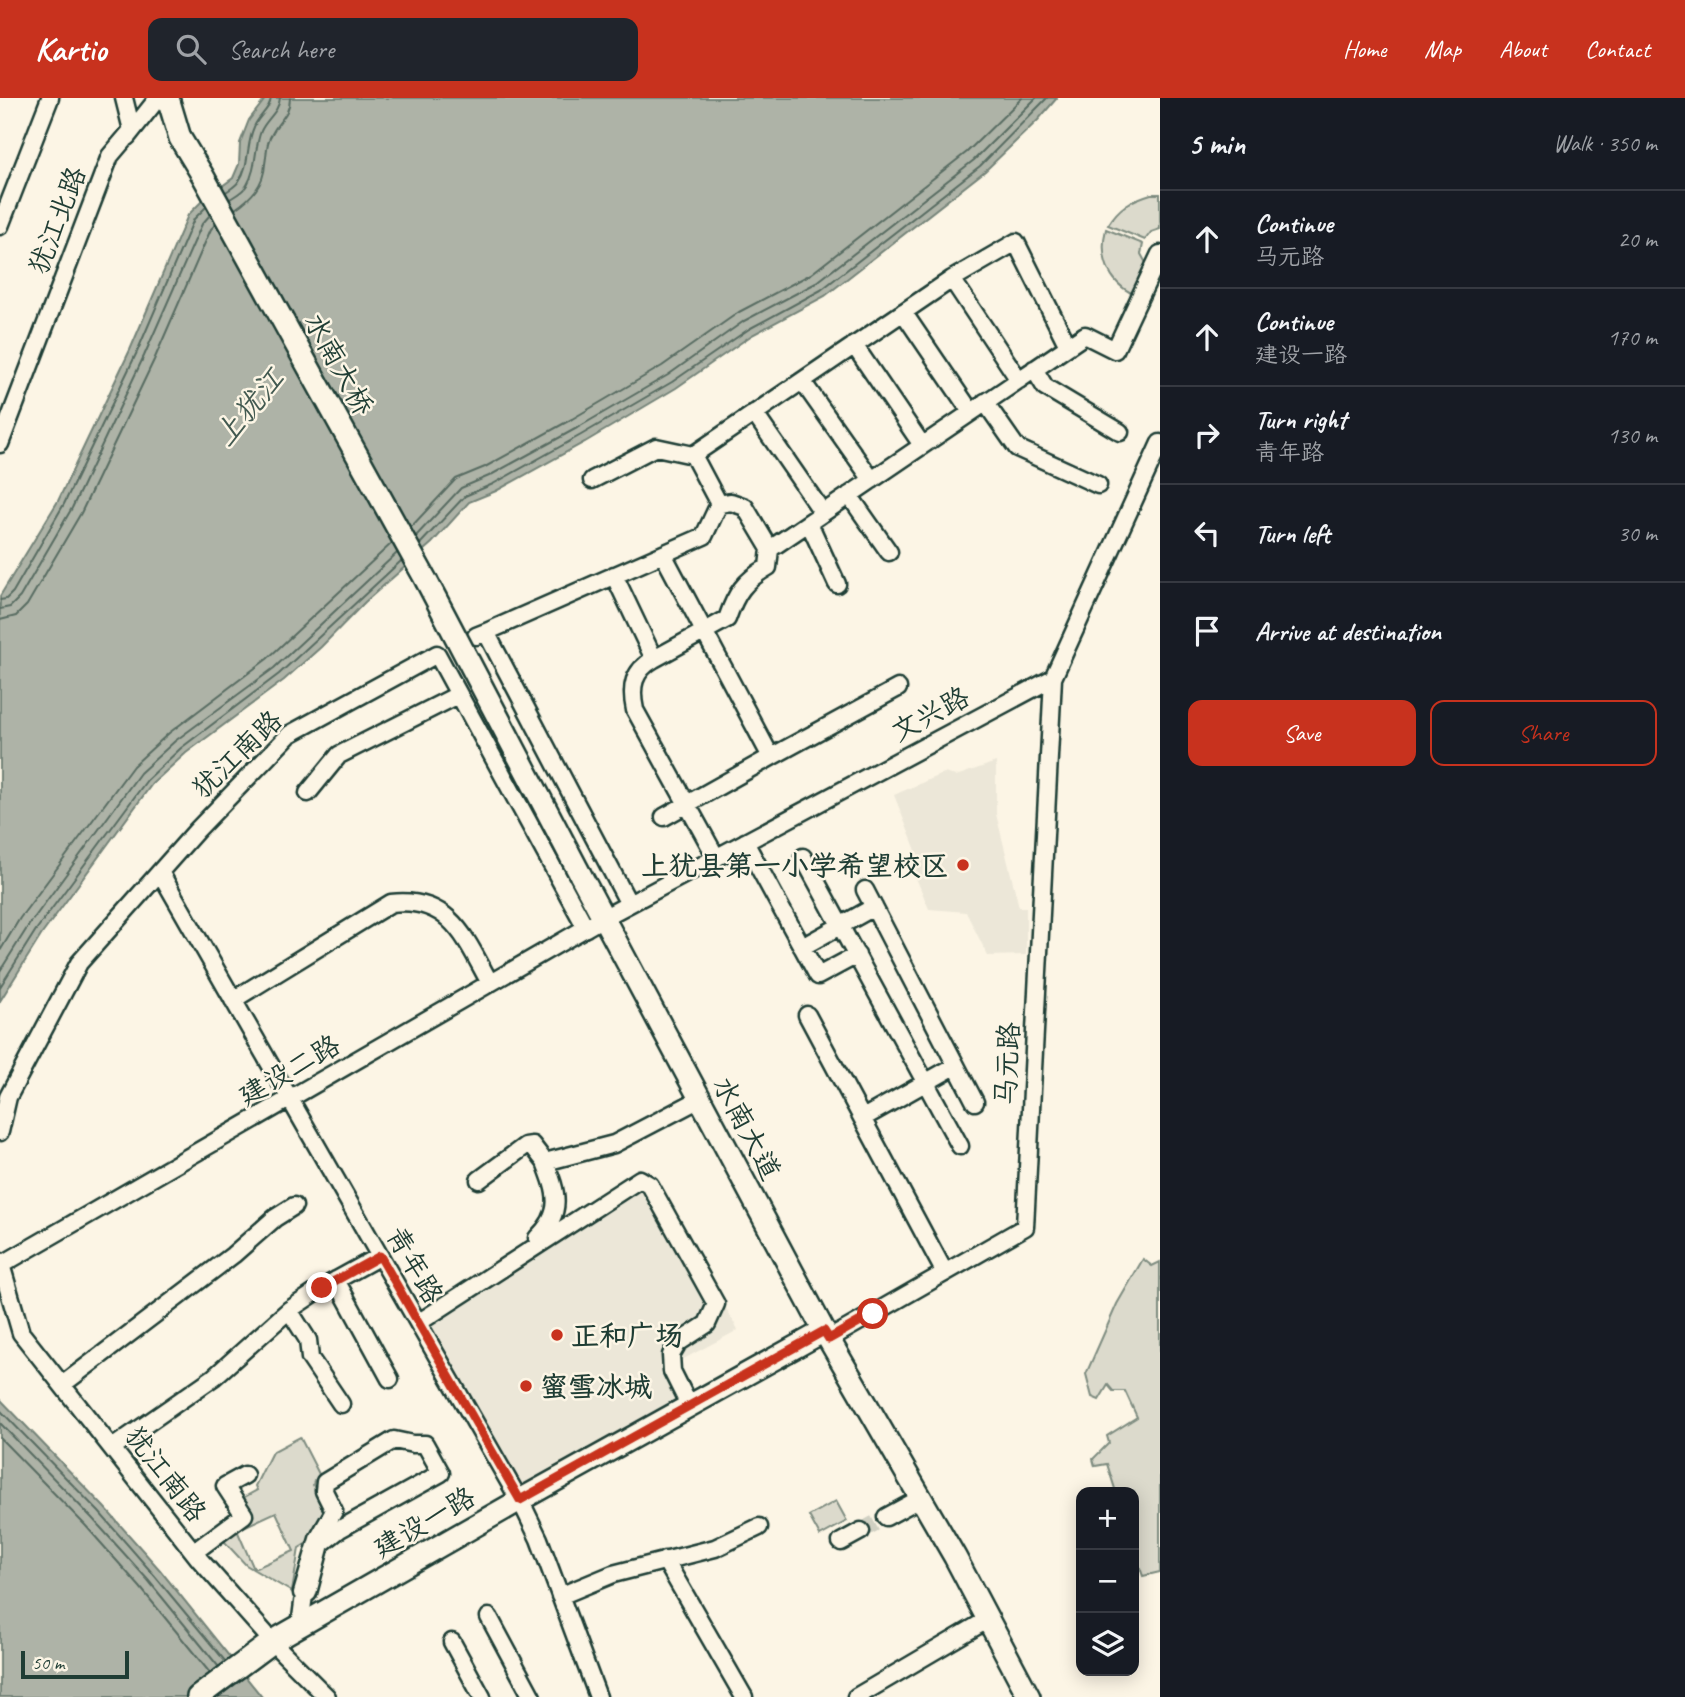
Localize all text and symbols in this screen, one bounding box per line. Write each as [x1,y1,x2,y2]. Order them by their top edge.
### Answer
search box [148,18,638,81]
text: Kartio [35,28,106,70]
icon: search [172,30,210,68]
text: Search here [228,33,334,66]
text: Home [1343,34,1386,64]
text: Map [1424,34,1461,64]
text: About [1499,34,1547,64]
text: Contact [1585,34,1650,64]
text: 5 min [1188,125,1245,163]
text: Walk · 350 m [1553,129,1657,158]
street label: 犹江北路 [21,161,93,279]
text: Continue [1255,207,1333,240]
icon: ahead [1188,220,1226,258]
text: 20 m [1618,225,1657,254]
text: 马元路 [1255,242,1324,271]
text: Continue [1255,305,1333,338]
street label: 水南大桥 [297,307,381,421]
icon: ahead [1188,318,1226,356]
text: 170 m [1608,323,1657,352]
text: 建设一路 [1255,340,1347,369]
water label: 上犹江 [206,359,294,454]
text: Turn right [1255,403,1346,436]
icon: right [1188,416,1226,454]
text: 130 m [1608,421,1657,450]
text: 青年路 [1255,438,1324,467]
icon: left [1188,514,1226,552]
text: Turn left [1255,517,1330,550]
text: 30 m [1618,519,1657,548]
icon: arrive [1188,612,1226,650]
text: Arrive at destination [1255,615,1441,648]
street label: 文兴路 [885,679,975,749]
button: Save [1188,700,1416,766]
button: Share [1430,700,1657,766]
street label: 犹江南路 [185,703,289,805]
place label: 上犹县第一小学希望校区 [641,848,949,883]
marker: 上犹县第一小学希望校区 [955,857,971,873]
street label: 马元路 [987,1021,1027,1107]
street label: 建设二路 [232,1027,346,1113]
street label: 水南大道 [705,1070,789,1186]
street label: 青年路 [379,1220,451,1310]
route end [306,1272,337,1303]
route start [857,1298,888,1329]
place label: 正和广场 [571,1318,683,1353]
marker: 正和广场 [549,1327,565,1343]
place label: 蜜雪冰城 [540,1369,652,1404]
marker: 蜜雪冰城 [518,1378,534,1394]
street label: 犹江南路 [118,1419,214,1529]
street label: 建设一路 [367,1479,481,1565]
map controls [1076,1487,1139,1676]
button: + [1076,1487,1139,1550]
button: − [1076,1550,1139,1613]
button: layers [1076,1613,1139,1676]
scale bar [21,1648,130,1680]
text: 50 m [32,1651,64,1675]

